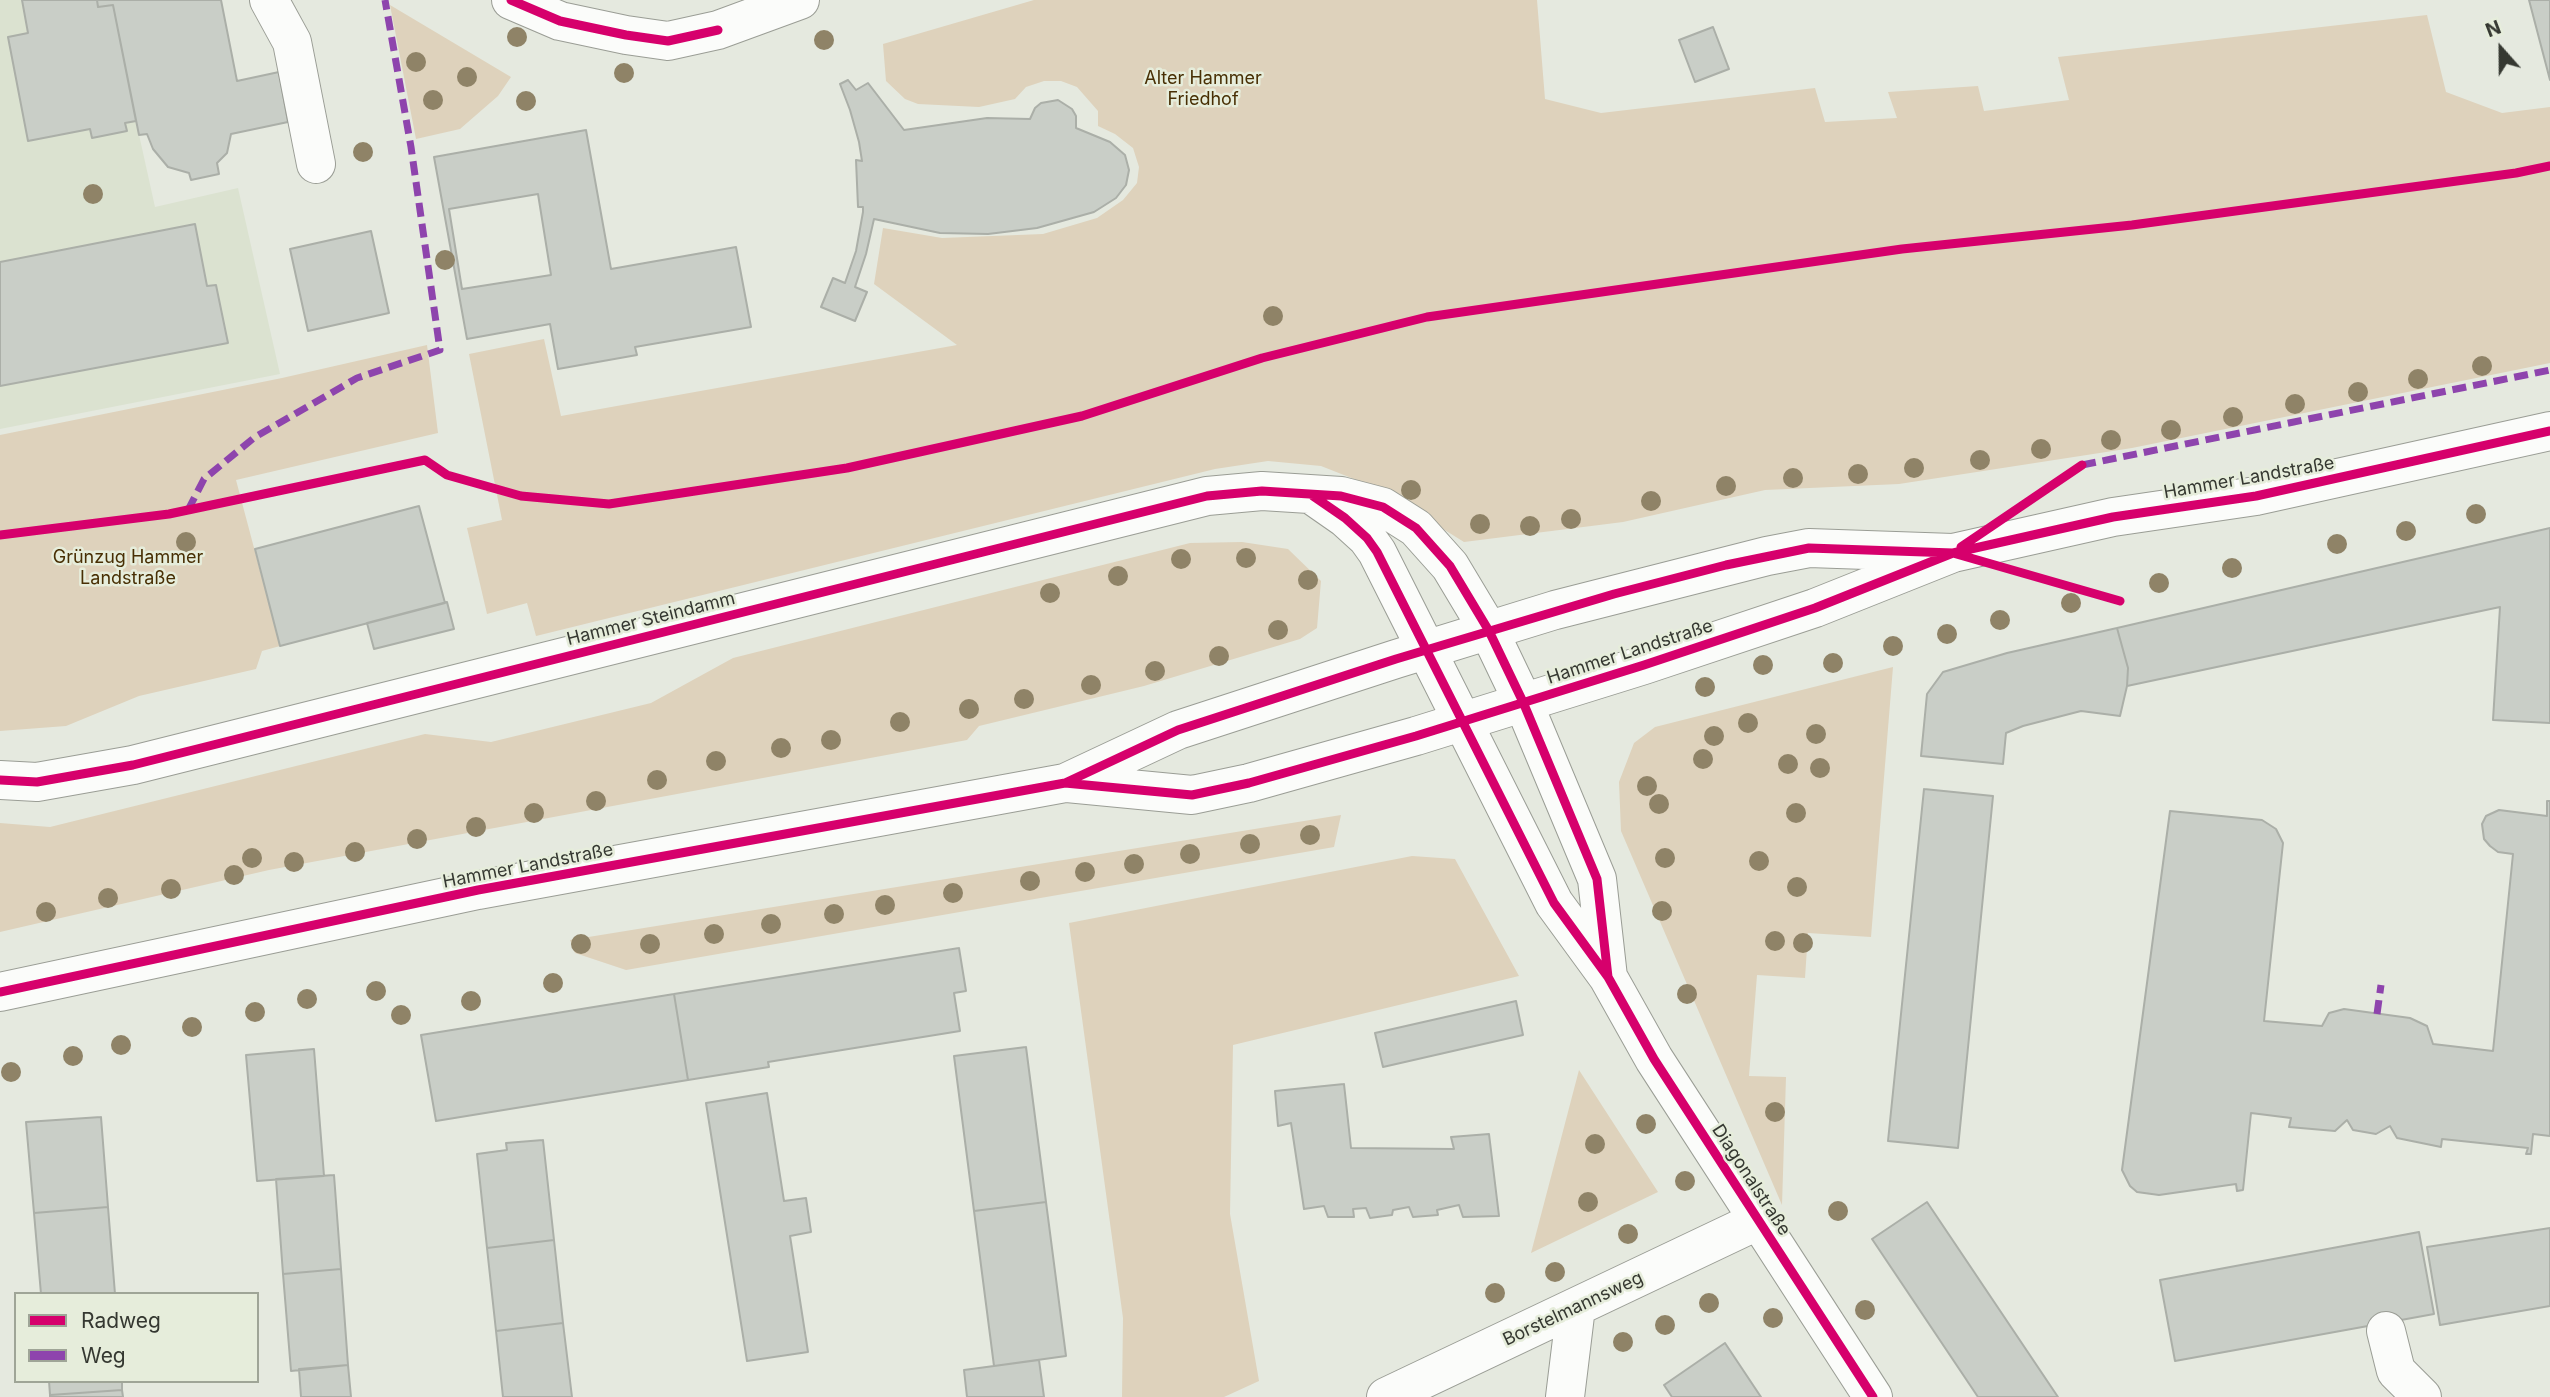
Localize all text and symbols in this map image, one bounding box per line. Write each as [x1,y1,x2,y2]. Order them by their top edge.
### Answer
north arrow [2466,14,2536,84]
text: N [2482,16,2504,42]
park label: Alter Hammer Friedhof [1144,68,1262,110]
street label: Hammer Landstraße [2162,452,2336,504]
park label: Grünzug Hammer Landstraße [53,547,203,590]
street label: Hammer Steindamm [565,588,737,650]
street label: Hammer Landstraße [1544,615,1716,689]
street label: Hammer Landstraße [441,839,615,893]
street label: Diagonalstraße [1707,1120,1795,1240]
street label: Borstelmannsweg [1500,1267,1646,1351]
legend [14,1292,259,1383]
text: Radweg [81,1308,161,1333]
text: Weg [81,1343,126,1368]

